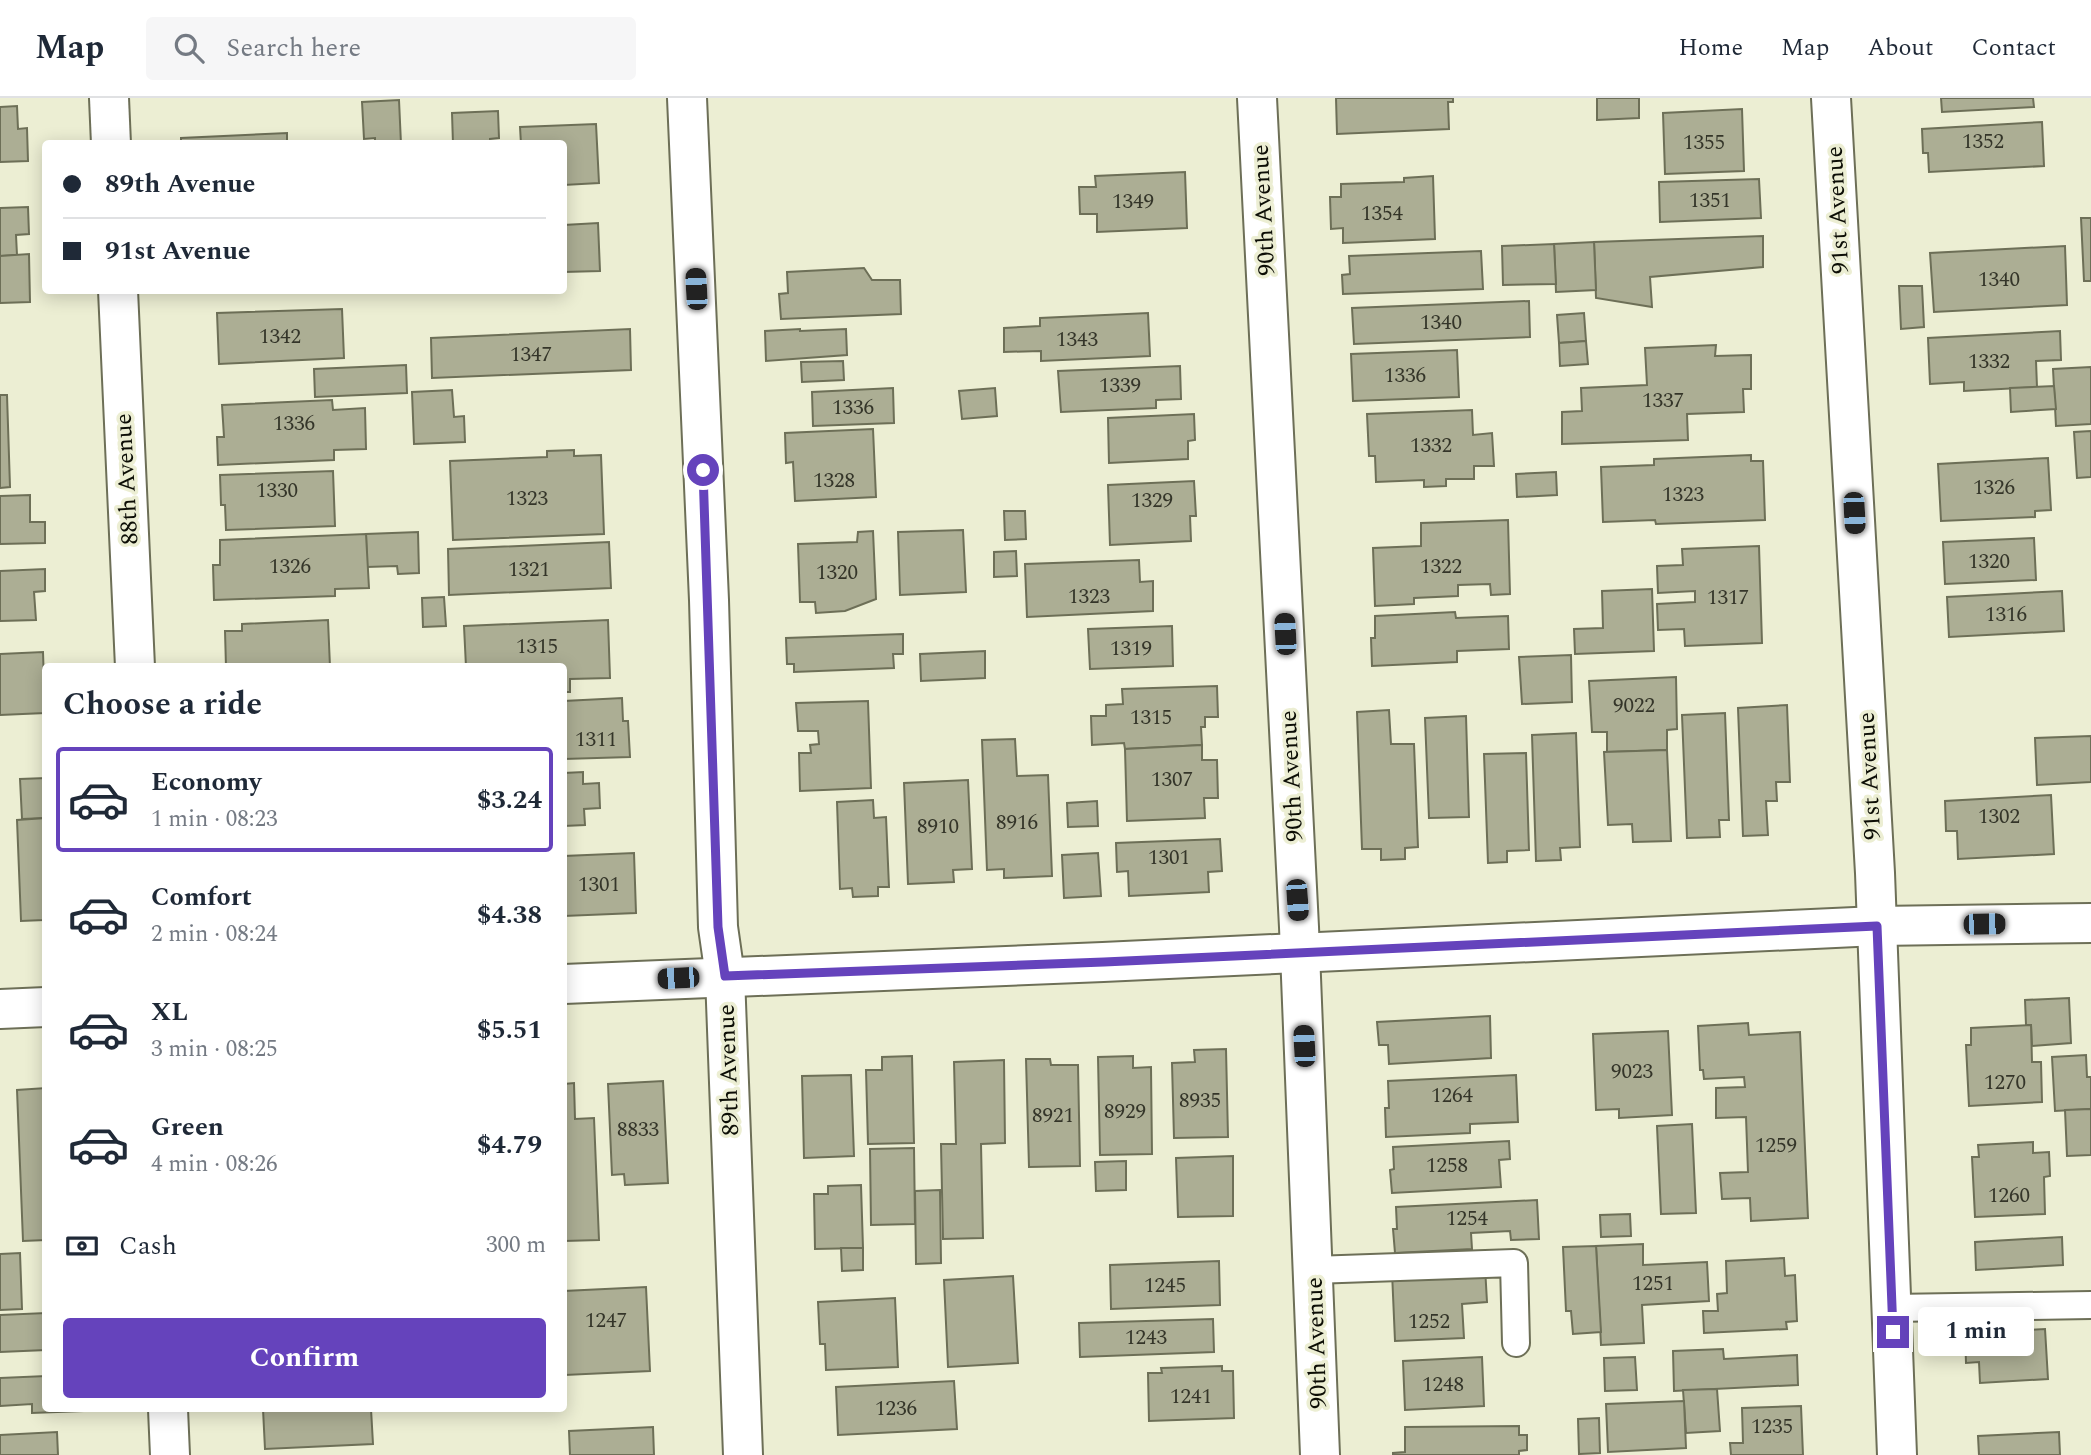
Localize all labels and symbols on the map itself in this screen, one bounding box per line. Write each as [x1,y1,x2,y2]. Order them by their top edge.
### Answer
house number: 1352 [1962,126,2004,158]
house number: 1355 [1683,127,1725,159]
street label: 90th Avenue [1243,143,1285,277]
street label: 91st Avenue [1817,145,1859,275]
house number: 1351 [1689,185,1731,217]
house number: 1349 [1112,186,1154,218]
house number: 1354 [1361,198,1403,230]
house number: 1340 [1978,264,2020,296]
car [685,267,708,311]
house number: 1340 [1420,307,1462,339]
house number: 1342 [259,321,301,353]
house number: 1343 [1056,324,1098,356]
house number: 1347 [510,339,552,371]
house number: 1332 [1968,346,2010,378]
house number: 1336 [1384,360,1426,392]
house number: 1339 [1099,370,1141,402]
house number: 1337 [1642,385,1684,417]
house number: 1336 [832,392,874,424]
house number: 1336 [273,408,315,440]
street label: 88th Avenue [106,412,148,546]
house number: 1332 [1410,430,1452,462]
route start [687,454,719,486]
house number: 1328 [813,465,855,497]
house number: 1326 [1973,472,2015,504]
house number: 1330 [256,475,298,507]
house number: 1323 [1662,479,1704,511]
house number: 1323 [506,483,548,515]
house number: 1329 [1131,485,1173,517]
car [1843,491,1866,535]
house number: 1320 [1968,546,2010,578]
house number: 1326 [269,551,311,583]
house number: 1322 [1420,551,1462,583]
house number: 1321 [508,554,550,586]
house number: 1320 [816,557,858,589]
house number: 1323 [1068,581,1110,613]
house number: 1317 [1707,582,1749,614]
house number: 1316 [1985,599,2027,631]
car [1274,612,1297,656]
house number: 1315 [516,631,558,663]
house number: 1319 [1110,633,1152,665]
house number: 9022 [1613,690,1655,722]
house number: 1315 [1130,702,1172,734]
street label: 90th Avenue [1271,709,1313,843]
street label: 91st Avenue [1849,711,1891,841]
house number: 1311 [575,724,617,756]
house number: 1307 [1151,764,1193,796]
house number: 1302 [1978,801,2020,833]
house number: 8916 [996,807,1038,839]
house number: 8910 [917,811,959,843]
house number: 1301 [1148,842,1190,874]
house number: 1301 [578,869,620,901]
car [1286,878,1309,922]
car [1963,913,2006,935]
car [657,966,700,990]
street label: 89th Avenue [709,1004,749,1136]
car [1293,1024,1316,1068]
house number: 9023 [1611,1056,1653,1088]
house number: 1270 [1984,1067,2026,1099]
house number: 1264 [1431,1080,1473,1112]
house number: 8935 [1179,1085,1221,1117]
house number: 8929 [1104,1096,1146,1128]
house number: 8921 [1032,1100,1074,1132]
house number: 8833 [617,1114,659,1146]
house number: 1259 [1755,1130,1797,1162]
house number: 1258 [1426,1150,1468,1182]
house number: 1260 [1988,1180,2030,1212]
house number: 1254 [1446,1203,1488,1235]
house number: 1251 [1632,1268,1674,1300]
house number: 1245 [1144,1270,1186,1302]
street label: 90th Avenue [1297,1277,1337,1409]
house number: 1247 [585,1305,627,1337]
house number: 1252 [1408,1306,1450,1338]
callout: 1 min [1918,1308,2033,1356]
route end [1877,1316,1909,1348]
house number: 1243 [1125,1322,1167,1354]
house number: 1248 [1422,1369,1464,1401]
house number: 1241 [1170,1381,1212,1413]
house number: 1236 [875,1393,917,1425]
house number: 1235 [1751,1411,1793,1443]

